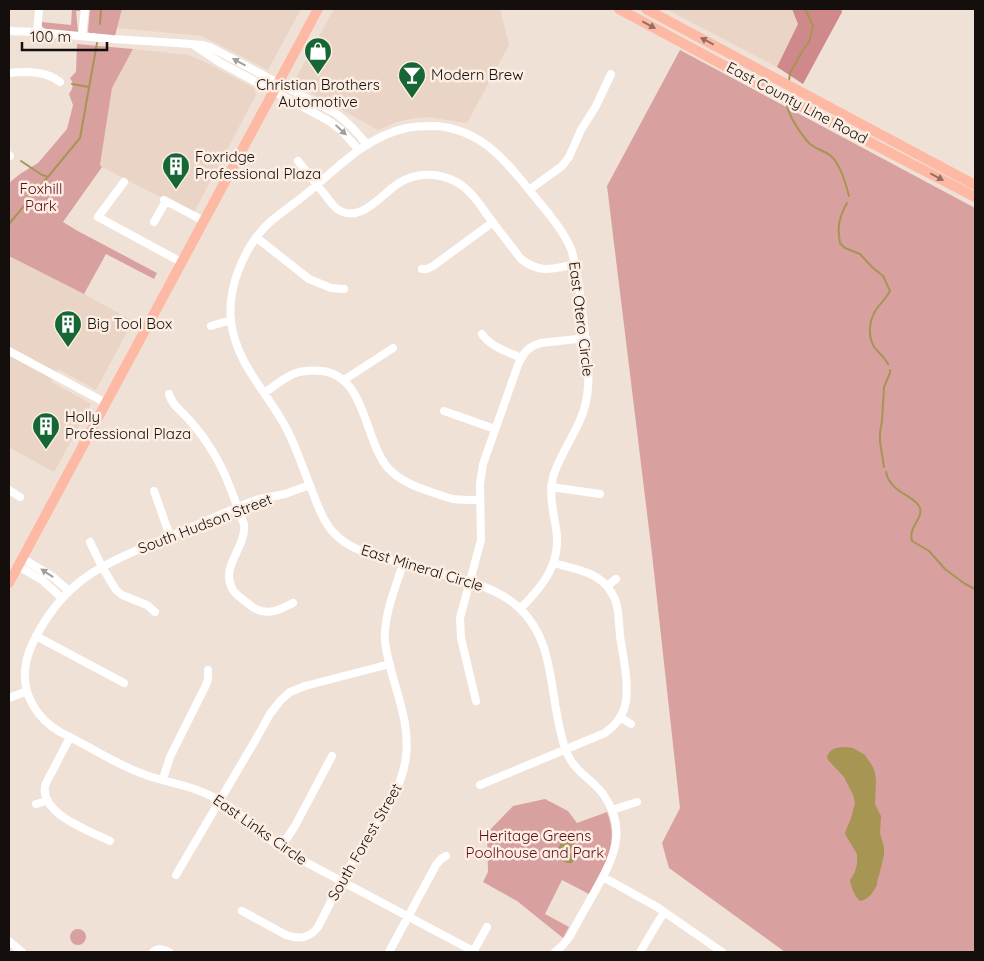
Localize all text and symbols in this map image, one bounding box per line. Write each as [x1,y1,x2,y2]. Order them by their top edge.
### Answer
scale bar [22,20,108,52]
one-way arrow [642,21,656,29]
text: 100 m [30,27,71,46]
shop icon: Christian Brothers Automotive [303,36,333,75]
one-way arrow [700,37,714,46]
street label: East County Line Road [723,57,871,148]
one-way arrow [232,58,247,66]
bar icon: Modern Brew [397,60,427,99]
place label: Modern Brew [431,65,524,84]
place label: Christian Brothers Automotive [256,75,380,111]
one-way arrow [335,124,347,136]
place label: Foxridge Professional Plaza [195,147,321,183]
building icon: Foxridge Professional Plaza [161,151,191,190]
one-way arrow [930,173,945,181]
park label: Foxhill Park [19,179,63,215]
street label: East Otero Circle [565,261,598,377]
building icon: Big Tool Box [53,309,83,348]
place label: Big Tool Box [87,314,172,333]
place label: Holly Professional Plaza [65,407,191,443]
building icon: Holly Professional Plaza [31,411,61,450]
street label: South Hudson Street [135,489,275,558]
street label: East Mineral Circle [359,540,486,595]
one-way arrow [40,568,54,578]
street label: South Forest Street [323,780,406,904]
street label: East Links Circle [209,790,311,869]
park label: Heritage Greens Poolhouse and Park [466,826,604,862]

